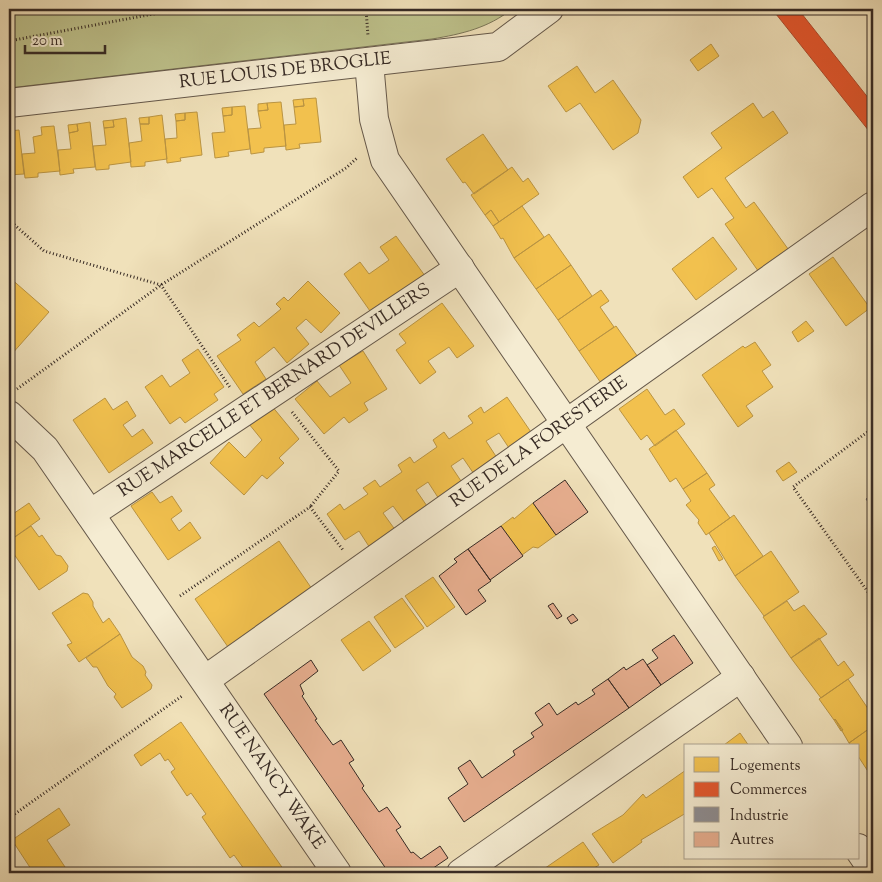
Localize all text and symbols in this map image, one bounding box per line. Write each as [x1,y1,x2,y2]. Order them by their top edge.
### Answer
scale bar [25,22,105,54]
text: 20 m [32,31,63,52]
street label: RUE LOUIS DE BROGLIE [178,46,393,96]
street label: RUE MARCELLE ET BERNARD DEVILLERS [113,278,436,505]
street label: RUE DE LA FORESTERIE [445,371,634,515]
street label: RUE NANCY WAKE [212,699,330,855]
legend [684,744,860,860]
text: Logements [730,756,801,777]
text: Commerces [730,780,807,801]
text: Industrie [730,806,788,827]
text: Autres [730,830,774,851]

